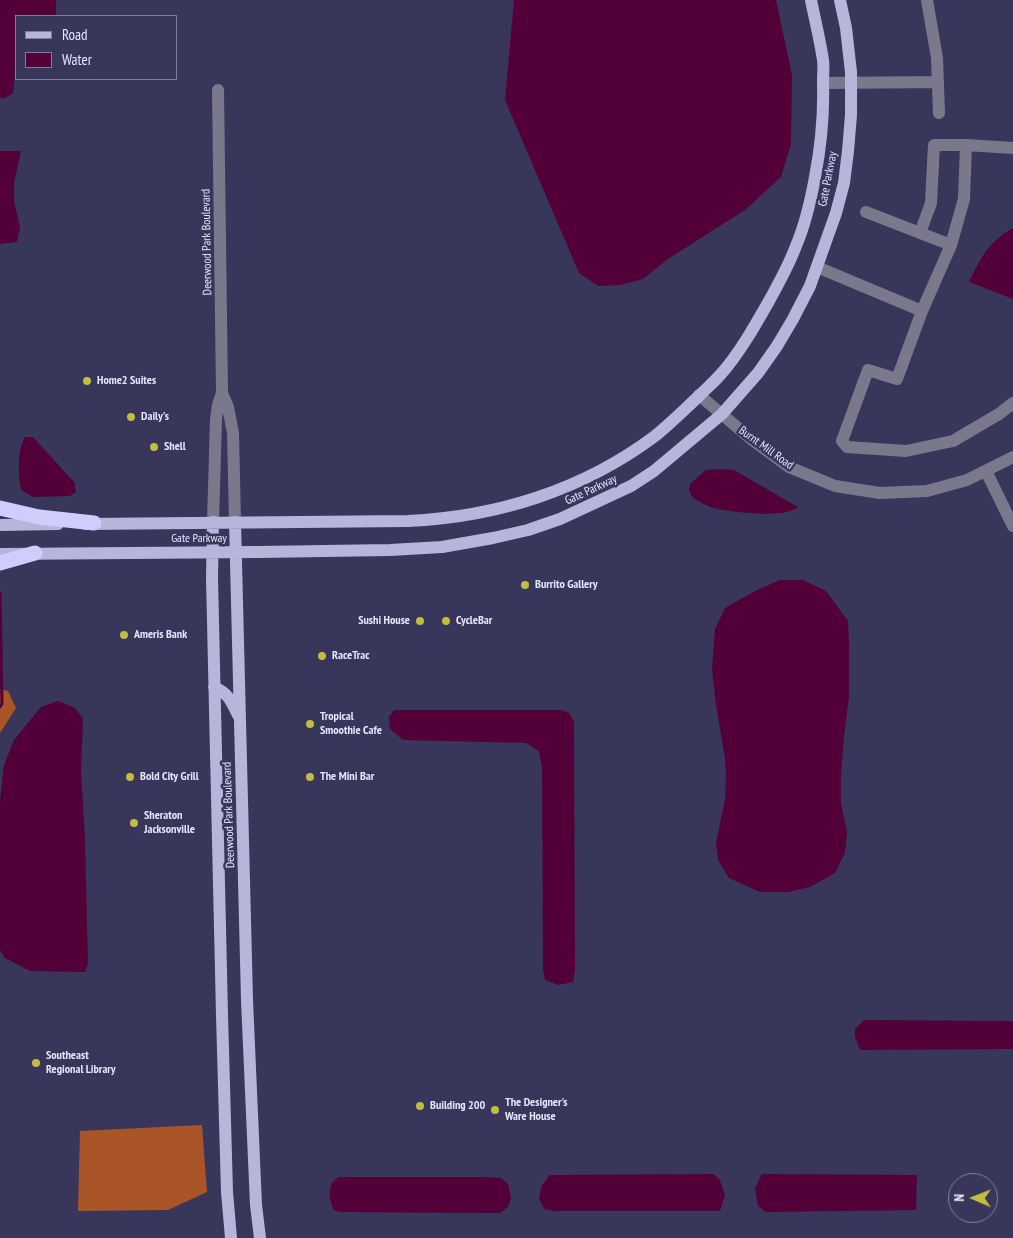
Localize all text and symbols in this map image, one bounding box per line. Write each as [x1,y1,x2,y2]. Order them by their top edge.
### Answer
legend [15,15,178,80]
text: Road [62,25,88,44]
text: Water [62,50,92,69]
street label: Gate Parkway [816,150,840,208]
street label: Deerwood Park Boulevard [199,189,215,295]
place label: Home2 Suites [97,374,156,388]
marker: Home2 Suites [81,375,93,387]
place label: Daily's [141,410,169,424]
marker: Daily's [125,411,137,423]
street label: Burnt Mill Road [736,423,796,473]
place label: Shell [164,440,186,454]
marker: Shell [148,441,160,453]
street label: Gate Parkway [563,472,619,508]
street label: Gate Parkway [171,532,227,546]
place label: Burrito Gallery [535,578,598,592]
marker: Burrito Gallery [519,579,531,591]
place label: Sushi House [358,614,410,628]
place label: CycleBar [456,614,492,628]
marker: Sushi House [414,615,426,627]
marker: CycleBar [440,615,452,627]
place label: Ameris Bank [134,628,187,642]
marker: Ameris Bank [118,629,130,641]
place label: RaceTrac [332,649,369,663]
marker: RaceTrac [316,650,328,662]
place label: Tropical Smoothie Cafe [320,710,382,738]
marker: Tropical Smoothie Cafe [304,718,316,730]
street label: Deerwood Park Boulevard [220,762,238,868]
place label: Bold City Grill [140,770,199,784]
place label: The Mini Bar [320,770,374,784]
marker: Bold City Grill [124,771,136,783]
marker: The Mini Bar [304,771,316,783]
place label: Sheraton Jacksonville [144,809,195,837]
marker: Sheraton Jacksonville [128,817,140,829]
place label: Southeast Regional Library [46,1049,116,1077]
marker: Southeast Regional Library [30,1057,42,1069]
place label: The Designer's Ware House [505,1096,568,1124]
place label: Building 200 [430,1099,485,1113]
marker: Building 200 [414,1100,426,1112]
marker: The Designer's Ware House [489,1104,501,1116]
north arrow [948,1173,998,1223]
text: N [950,1194,968,1202]

